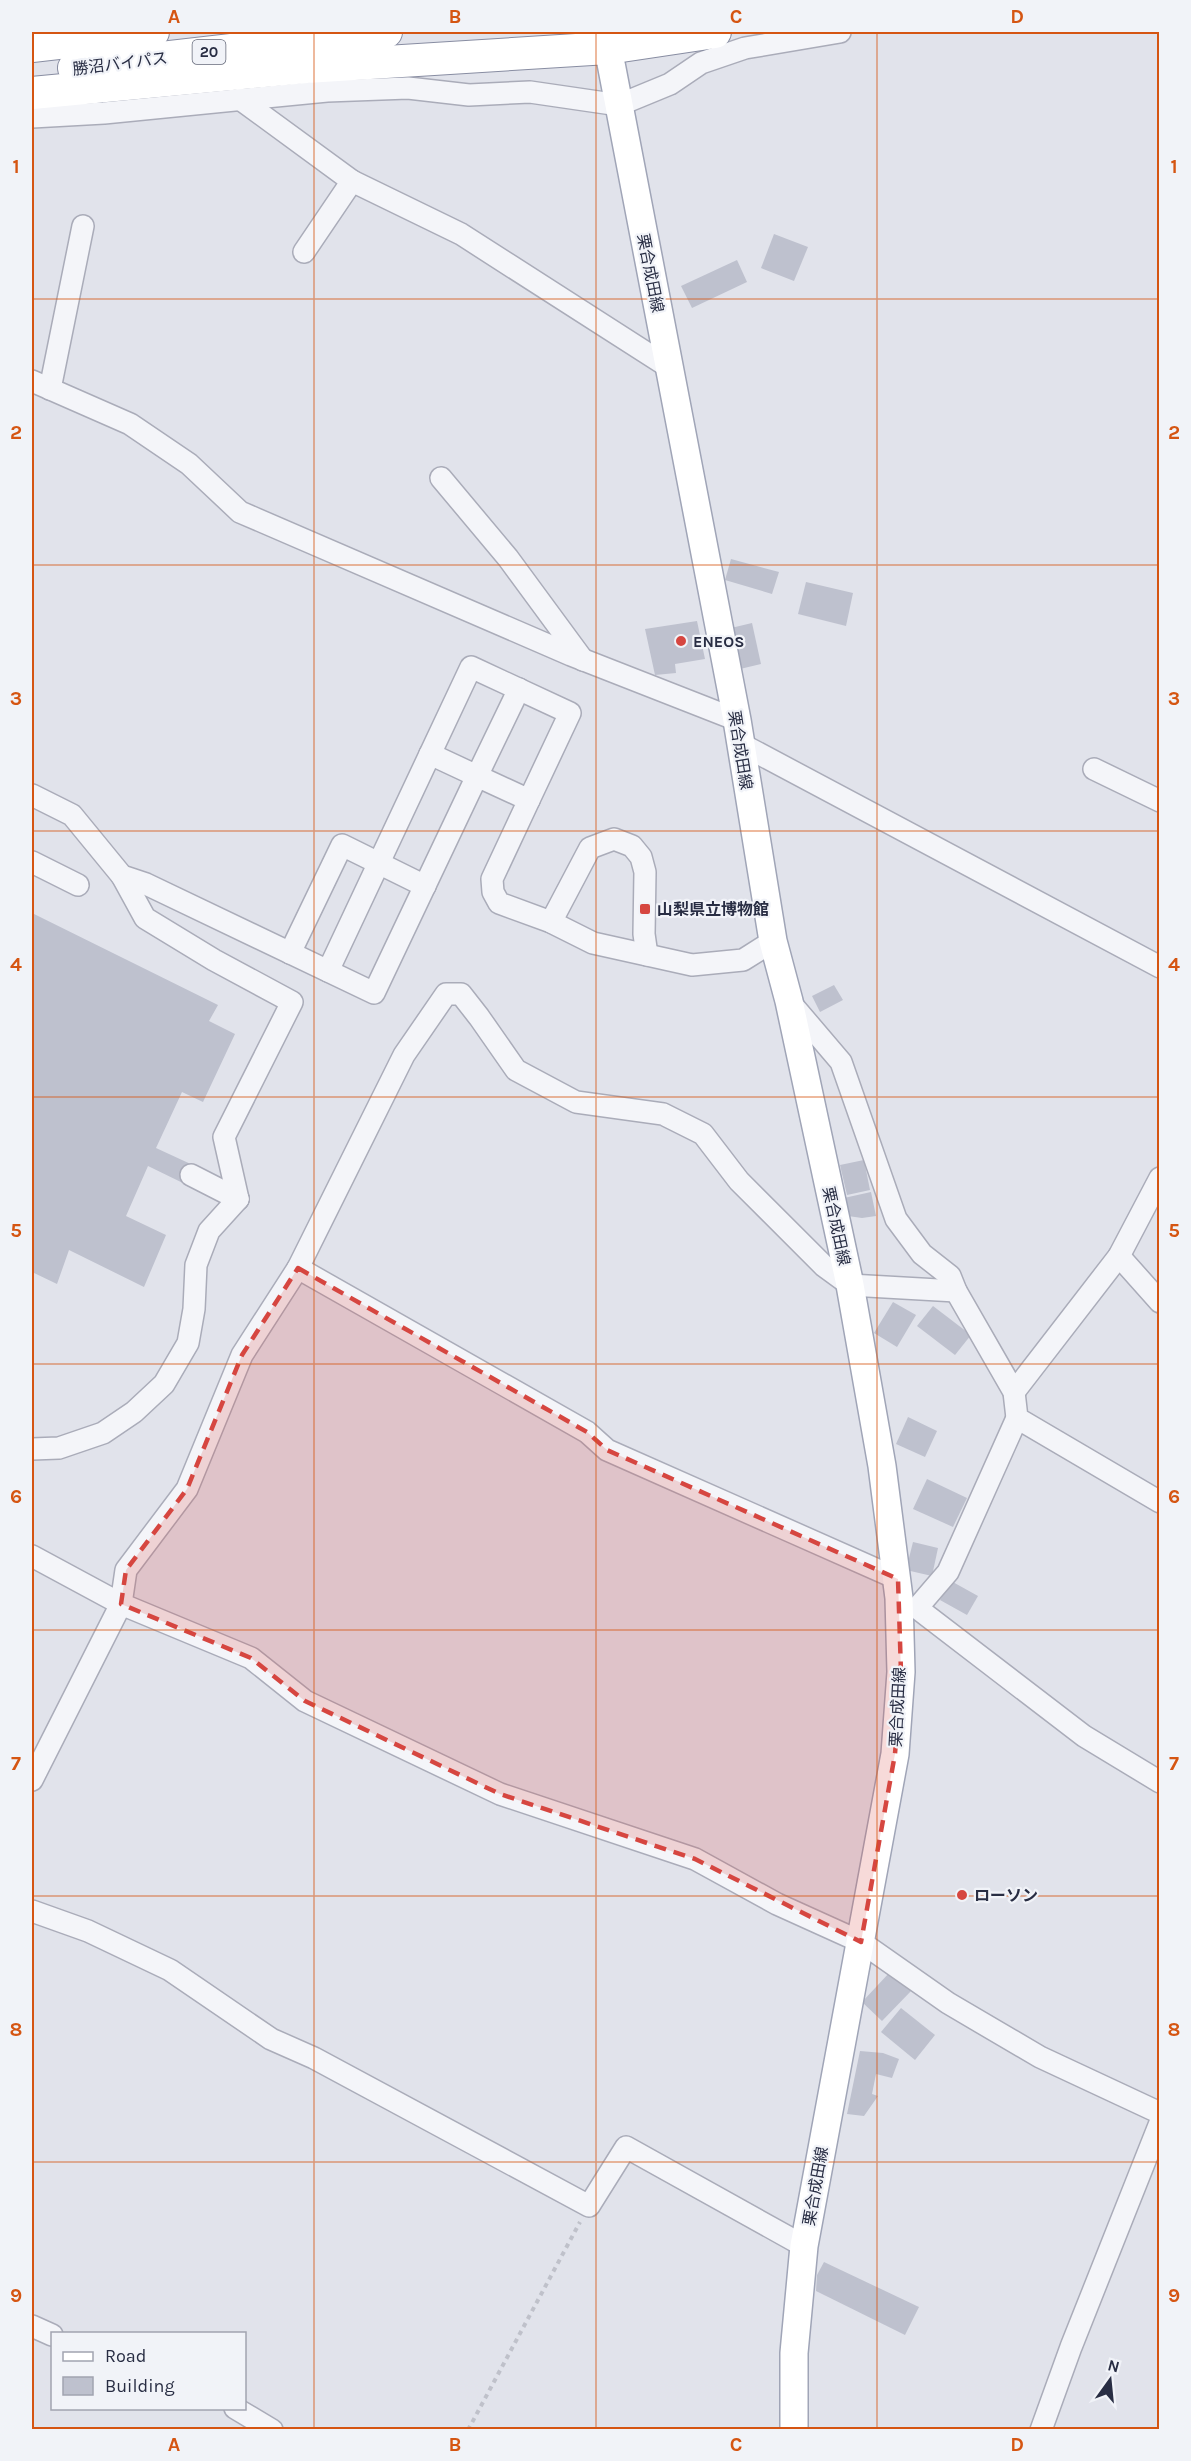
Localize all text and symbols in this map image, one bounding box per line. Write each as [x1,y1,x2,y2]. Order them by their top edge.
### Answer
text: A [168,5,181,28]
text: B [449,5,461,28]
text: C [730,5,742,28]
text: D [1010,5,1024,28]
road number: 20 [192,40,226,64]
street label: 勝沼バイパス [71,48,169,79]
text: 1 [12,155,20,178]
text: 1 [1170,155,1178,178]
street label: 栗合成田線 [634,232,667,314]
text: 2 [10,421,22,444]
text: 2 [1168,421,1180,444]
place label: ENEOS [693,632,744,651]
marker: ENEOS [674,634,688,648]
text: 3 [10,687,22,710]
text: 3 [1168,687,1180,710]
street label: 栗合成田線 [725,709,756,791]
place label: 山梨県立博物館 [657,900,769,919]
marker: 山梨県立博物館 [638,902,652,916]
text: 4 [10,953,22,976]
text: 4 [1168,953,1180,976]
street label: 栗合成田線 [819,1185,854,1267]
text: 5 [10,1219,22,1242]
text: 5 [1168,1219,1180,1242]
text: 6 [10,1485,22,1508]
text: 6 [1168,1485,1180,1508]
street label: 栗合成田線 [886,1667,909,1747]
text: 7 [11,1752,21,1775]
text: 7 [1169,1752,1179,1775]
place label: ローソン [974,1886,1038,1905]
marker: ローソン [955,1888,969,1902]
text: 8 [10,2018,22,2041]
text: 8 [1168,2018,1180,2041]
street label: 栗合成田線 [799,2145,832,2227]
text: 9 [10,2284,22,2307]
text: 9 [1168,2284,1180,2307]
legend [51,2332,246,2410]
text: Road [105,2345,146,2367]
north arrow [1080,2350,1140,2410]
text: N [1106,2355,1122,2377]
text: Building [105,2375,175,2397]
text: A [168,2433,181,2456]
text: B [449,2433,461,2456]
text: C [730,2433,742,2456]
text: D [1010,2433,1024,2456]

